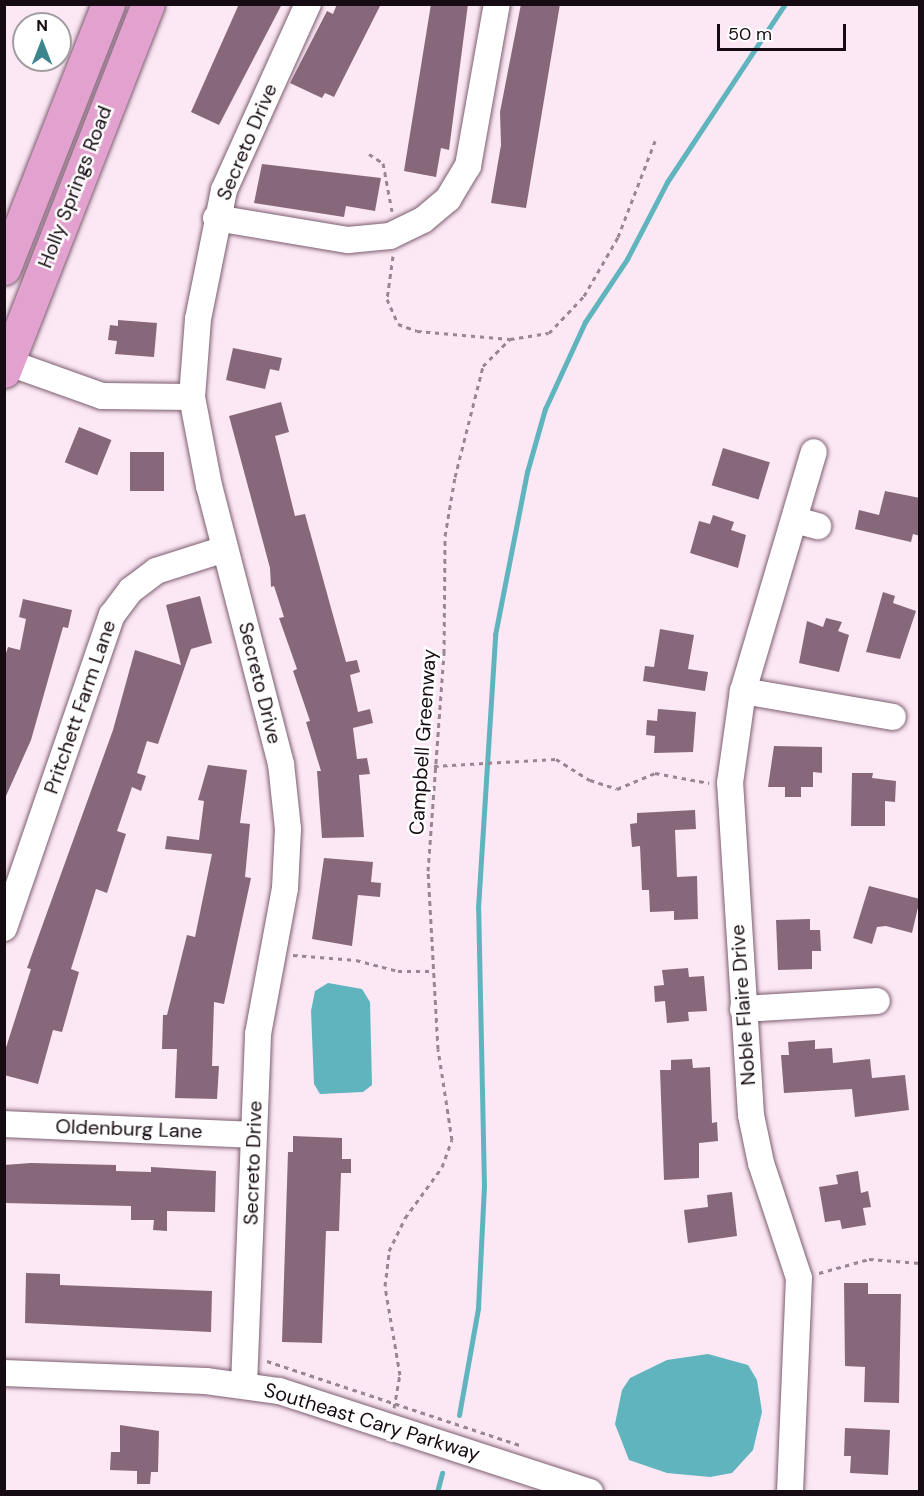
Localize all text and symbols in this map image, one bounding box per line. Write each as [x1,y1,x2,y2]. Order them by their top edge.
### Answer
north arrow [12,12,72,72]
scale bar [720,12,849,50]
text: N [36,15,48,36]
text: 50 m [728,22,772,46]
street label: Secreto Drive [212,80,282,204]
street label: Holly Springs Road [33,103,117,271]
street label: Pritchett Farm Lane [39,617,121,797]
street label: Secreto Drive [233,620,287,746]
street label: Campbell Greenway [405,648,441,836]
street label: Noble Flaire Drive [725,924,761,1086]
street label: Secreto Drive [239,1100,267,1226]
street label: Oldenburg Lane [55,1114,203,1144]
street label: Southeast Cary Parkway [261,1378,483,1466]

